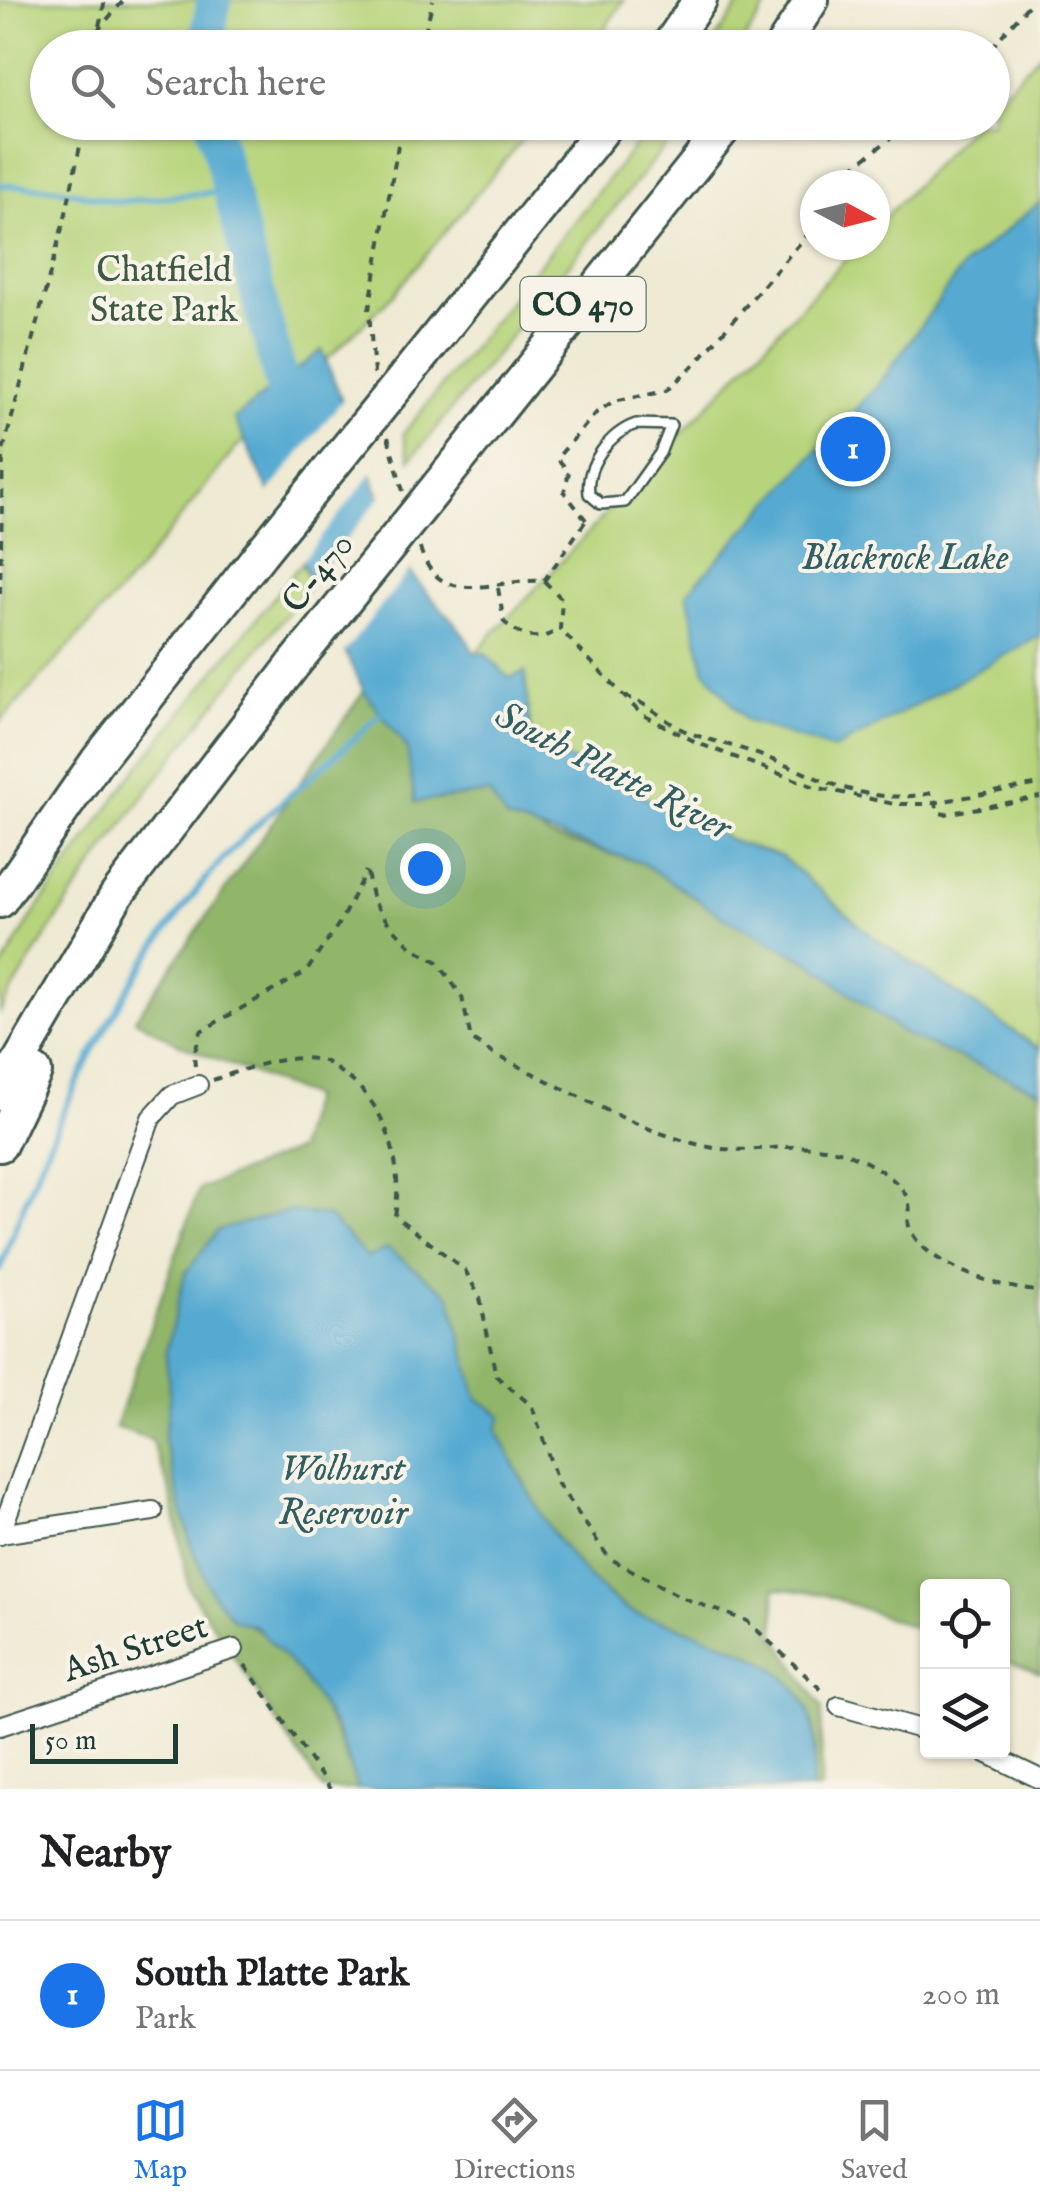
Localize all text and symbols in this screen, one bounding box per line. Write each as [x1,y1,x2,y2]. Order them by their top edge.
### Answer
search box [30,30,1010,140]
icon: search [65,58,120,113]
text: Search here [145,61,326,109]
north arrow [800,170,890,260]
park label: Chatfield State Park [90,249,238,334]
road number: CO 470 [520,277,646,331]
pin: 1 [820,412,886,486]
street label: C-470 [273,524,365,623]
water label: Blackrock Lake [801,535,1009,583]
water label: South Platte River [486,692,741,854]
your location [400,843,451,894]
water label: Wolhurst Reservoir [278,1446,410,1538]
map controls [920,1579,1010,1759]
button: locate [920,1579,1010,1669]
street label: Ash Street [57,1605,214,1694]
button: layers [920,1669,1010,1759]
scale bar [30,1719,178,1764]
text: 50 m [45,1724,97,1759]
text: Nearby [40,1828,171,1881]
text: South Platte Park [135,1951,409,1999]
text: 1 [67,1975,78,2016]
text: 200 m [922,1975,1000,2016]
text: Park [135,1999,196,2040]
tab: Map [133,2093,188,2188]
tab: Directions [453,2093,575,2188]
tab: Saved [841,2093,907,2188]

